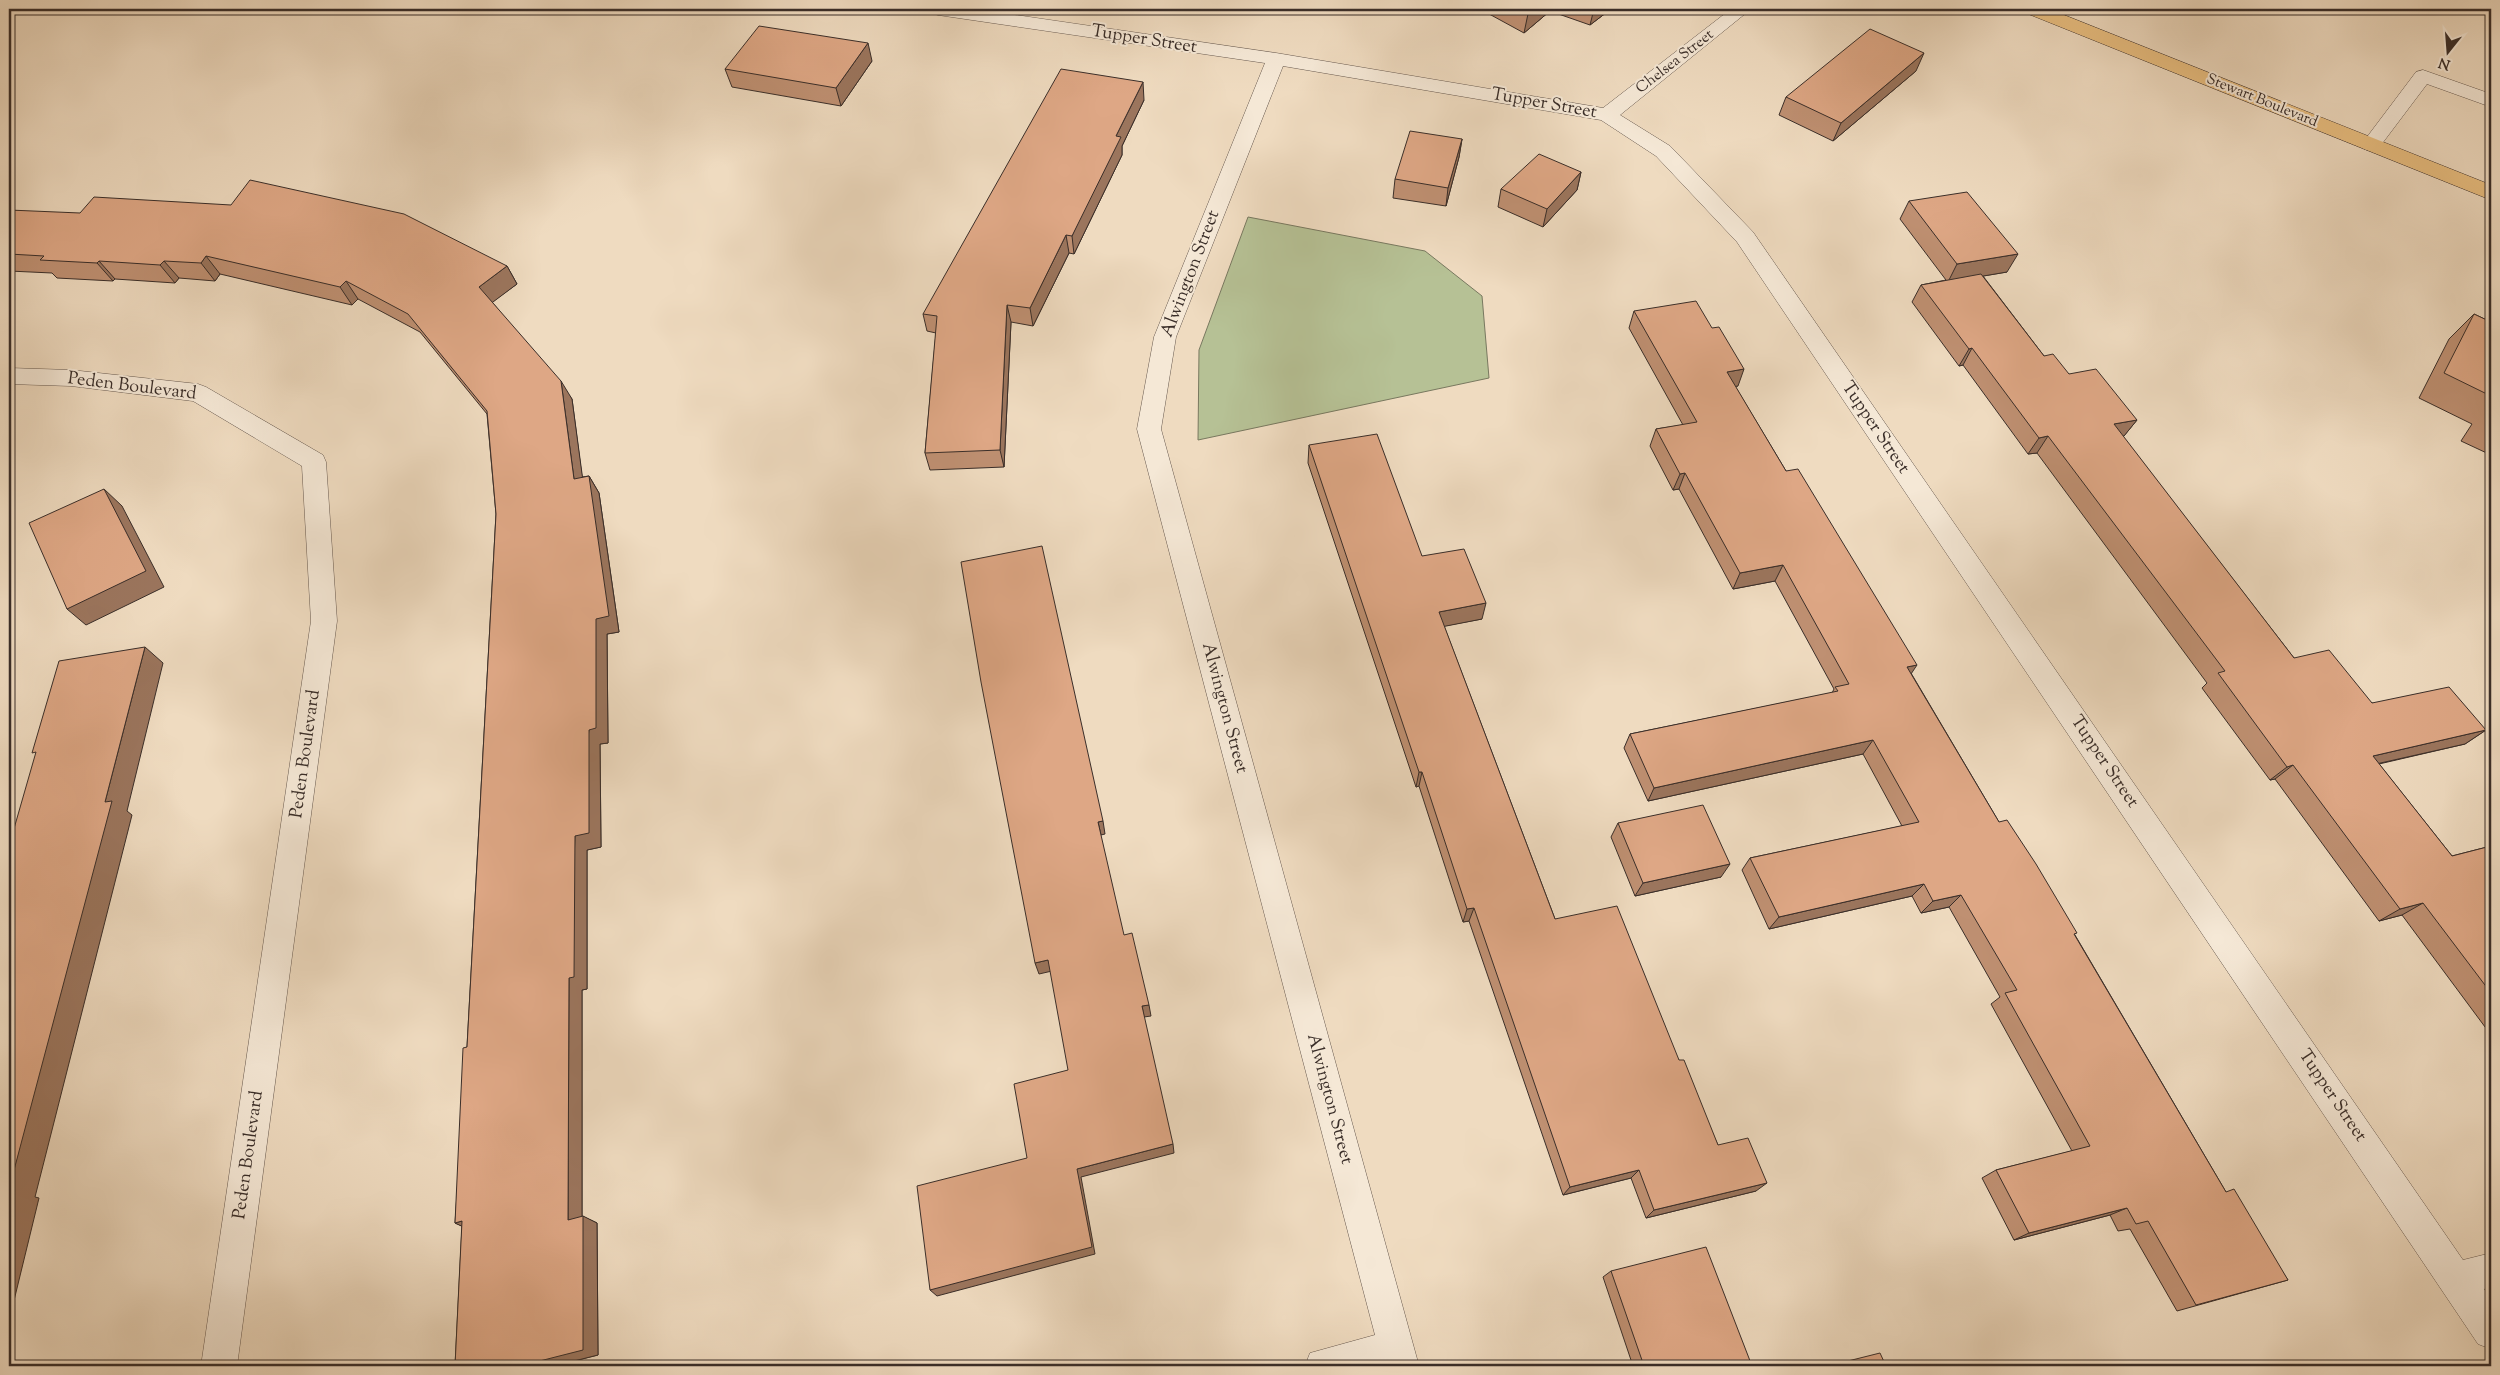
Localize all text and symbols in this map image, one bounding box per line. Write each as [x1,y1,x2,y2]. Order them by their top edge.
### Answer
street label: Tupper Street [1089,19,1199,61]
street label: Chelsea Street [1632,25,1718,99]
north arrow [2422,28,2472,78]
text: N [2437,51,2453,74]
street label: Stewart Boulevard [2203,69,2321,133]
street label: Tupper Street [1489,82,1599,126]
street label: Alwington Street [1155,207,1227,341]
street label: Peden Boulevard [66,366,198,408]
street label: Tupper Street [1834,377,1916,479]
street label: Alwington Street [1194,640,1254,776]
street label: Peden Boulevard [284,688,328,820]
street label: Tupper Street [2063,711,2145,813]
street label: Alwington Street [1299,1031,1359,1167]
street label: Tupper Street [2291,1045,2373,1147]
street label: Peden Boulevard [227,1089,271,1221]

